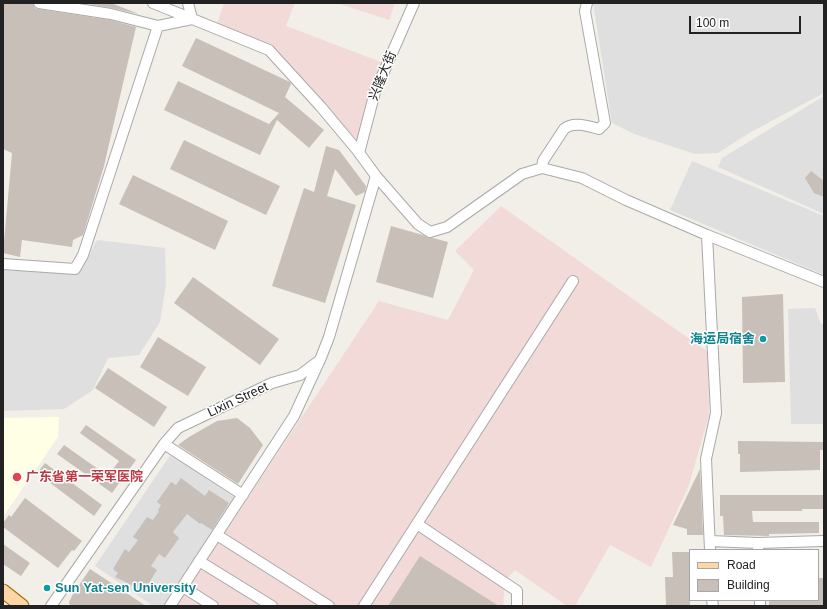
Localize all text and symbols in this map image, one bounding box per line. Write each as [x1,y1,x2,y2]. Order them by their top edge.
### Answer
scale bar [691,8,803,34]
text: 100 m [696,16,729,30]
street label: 兴隆大街 [366,49,400,103]
place label: 海运局宿舍 [690,331,755,347]
marker: 海运局宿舍 [758,334,768,344]
street label: Lixin Street [205,379,271,421]
place label: 广东省第一荣军医院 [26,469,143,485]
marker: 广东省第一荣军医院 [11,471,23,483]
legend [689,549,819,601]
text: Road [727,558,756,572]
text: Building [727,578,770,592]
place label: Sun Yat-sen University [55,580,196,596]
marker: Sun Yat-sen University [42,583,52,593]

